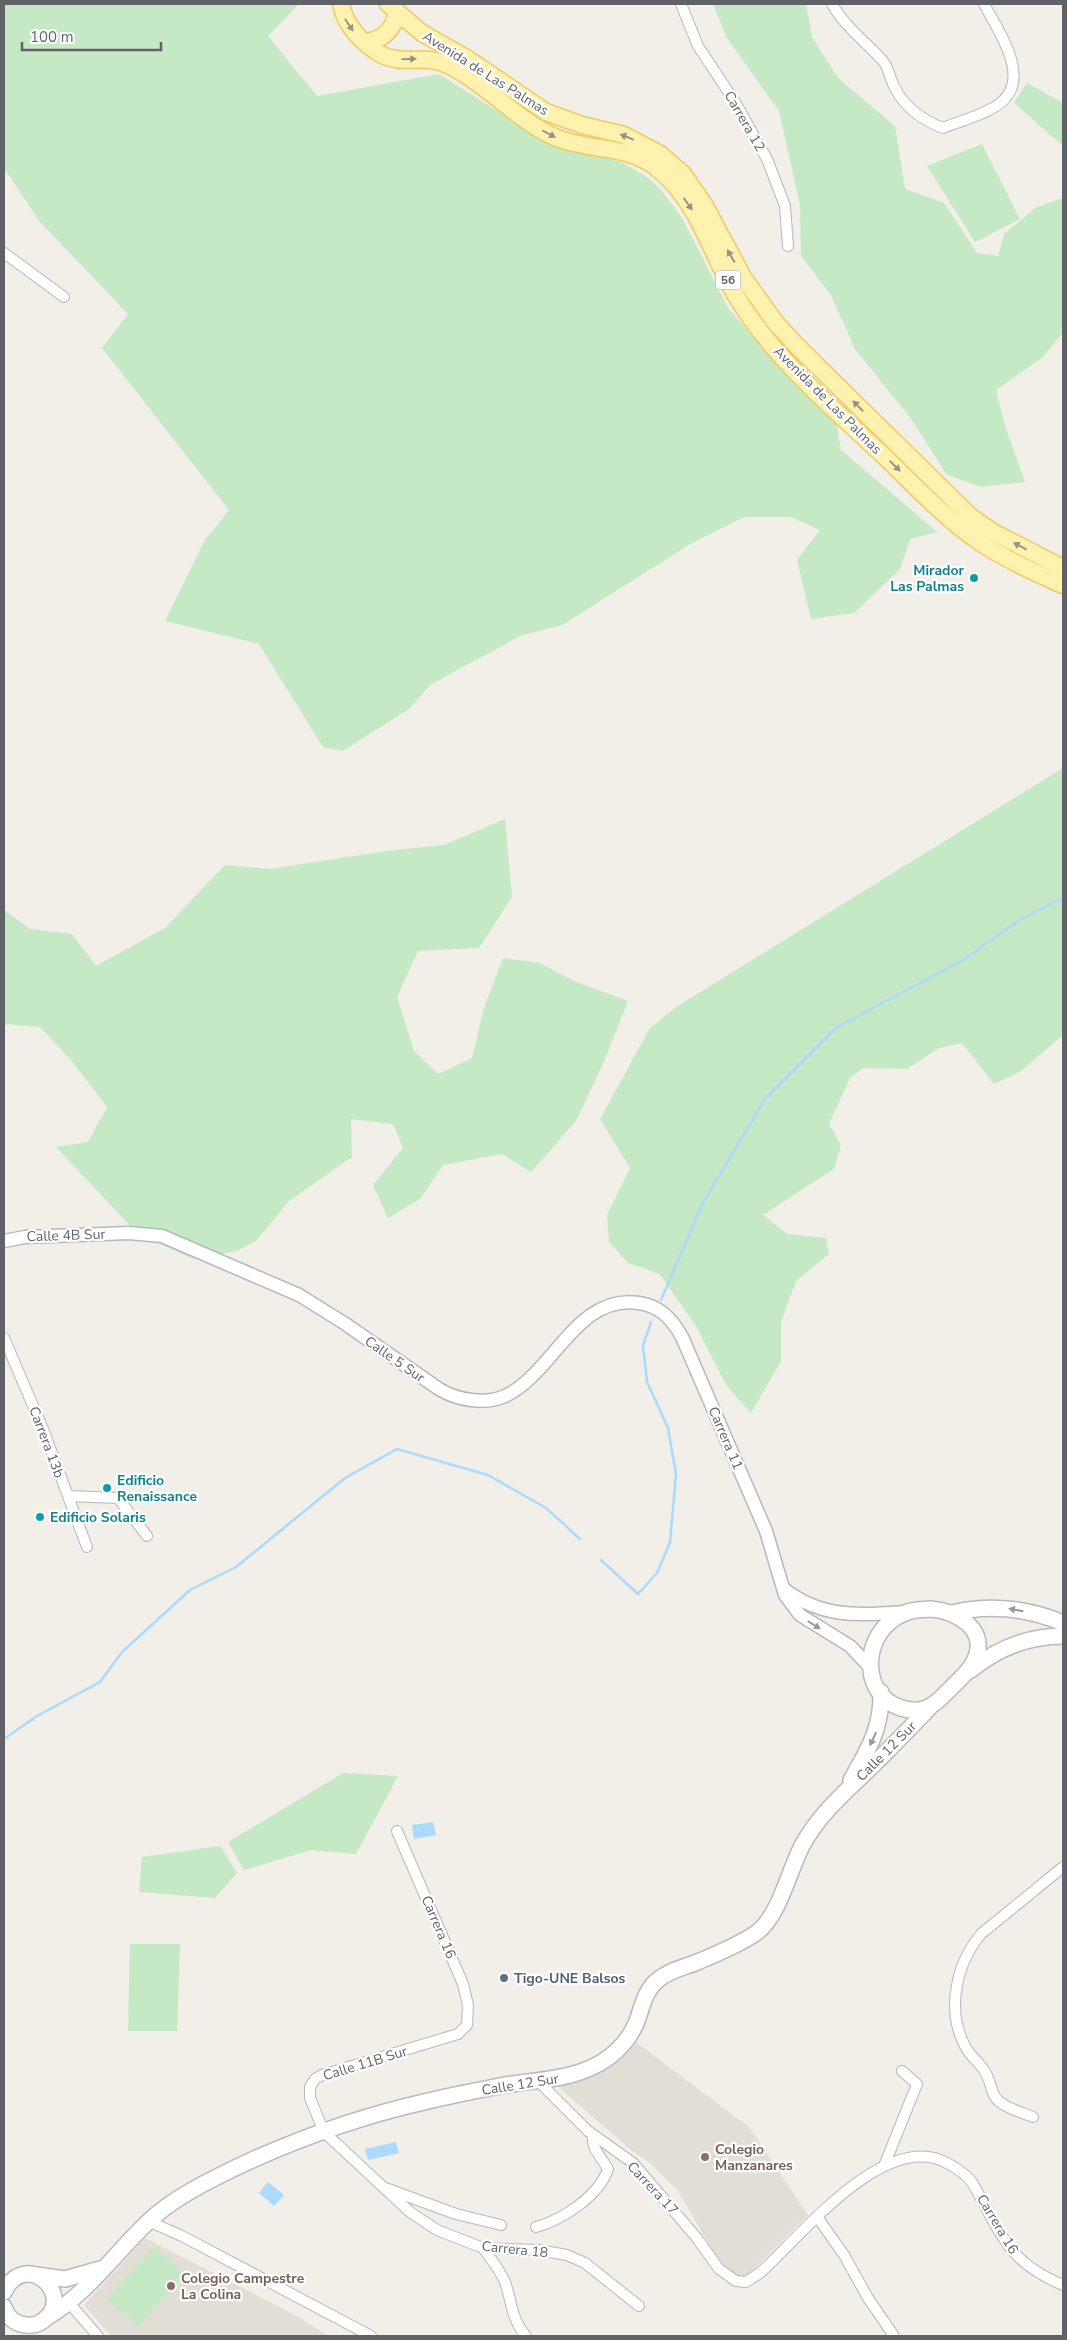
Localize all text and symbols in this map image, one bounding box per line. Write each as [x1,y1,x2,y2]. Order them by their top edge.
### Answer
one-way arrow [345,18,354,32]
scale bar [22,20,161,52]
text: 100 m [30,27,74,47]
street label: Avenida de Las Palmas [419,27,553,120]
one-way arrow [401,54,417,62]
street label: Carrera 12 [720,88,769,155]
one-way arrow [542,130,556,138]
one-way arrow [620,133,635,140]
one-way arrow [683,197,693,210]
one-way arrow [727,249,735,264]
road number: 56 [716,270,740,290]
street label: Avenida de Las Palmas [769,342,886,459]
one-way arrow [852,400,864,412]
one-way arrow [888,460,900,472]
one-way arrow [1013,542,1027,550]
place label: Mirador Las Palmas [890,561,965,596]
marker: Mirador Las Palmas [968,572,980,584]
street label: Calle 4B Sur [26,1225,106,1246]
street label: Calle 5 Sur [361,1332,429,1387]
street label: Carrera 13b [24,1404,69,1481]
street label: Carrera 11 [704,1404,747,1473]
place label: Edificio Renaissance [117,1471,197,1506]
marker: Edificio Renaissance [101,1482,113,1494]
place label: Edificio Solaris [50,1508,146,1527]
marker: Edificio Solaris [34,1511,46,1523]
one-way arrow [1008,1606,1024,1614]
one-way arrow [807,1620,821,1630]
street label: Calle 12 Sur [852,1717,921,1786]
one-way arrow [868,1732,876,1746]
street label: Carrera 16 [417,1893,460,1962]
place label: Tigo-UNE Balsos [514,1969,626,1988]
marker: Tigo-UNE Balsos [498,1972,510,1984]
street label: Calle 11B Sur [321,2042,410,2085]
street label: Calle 12 Sur [480,2069,560,2100]
place label: Colegio Manzanares [715,2140,793,2175]
marker: Colegio Manzanares [699,2151,711,2163]
street label: Carrera 17 [623,2157,682,2219]
street label: Carrera 16 [972,2191,1023,2258]
street label: Carrera 18 [481,2237,549,2262]
place label: Colegio Campestre La Colina [181,2269,305,2304]
marker: Colegio Campestre La Colina [165,2280,177,2292]

